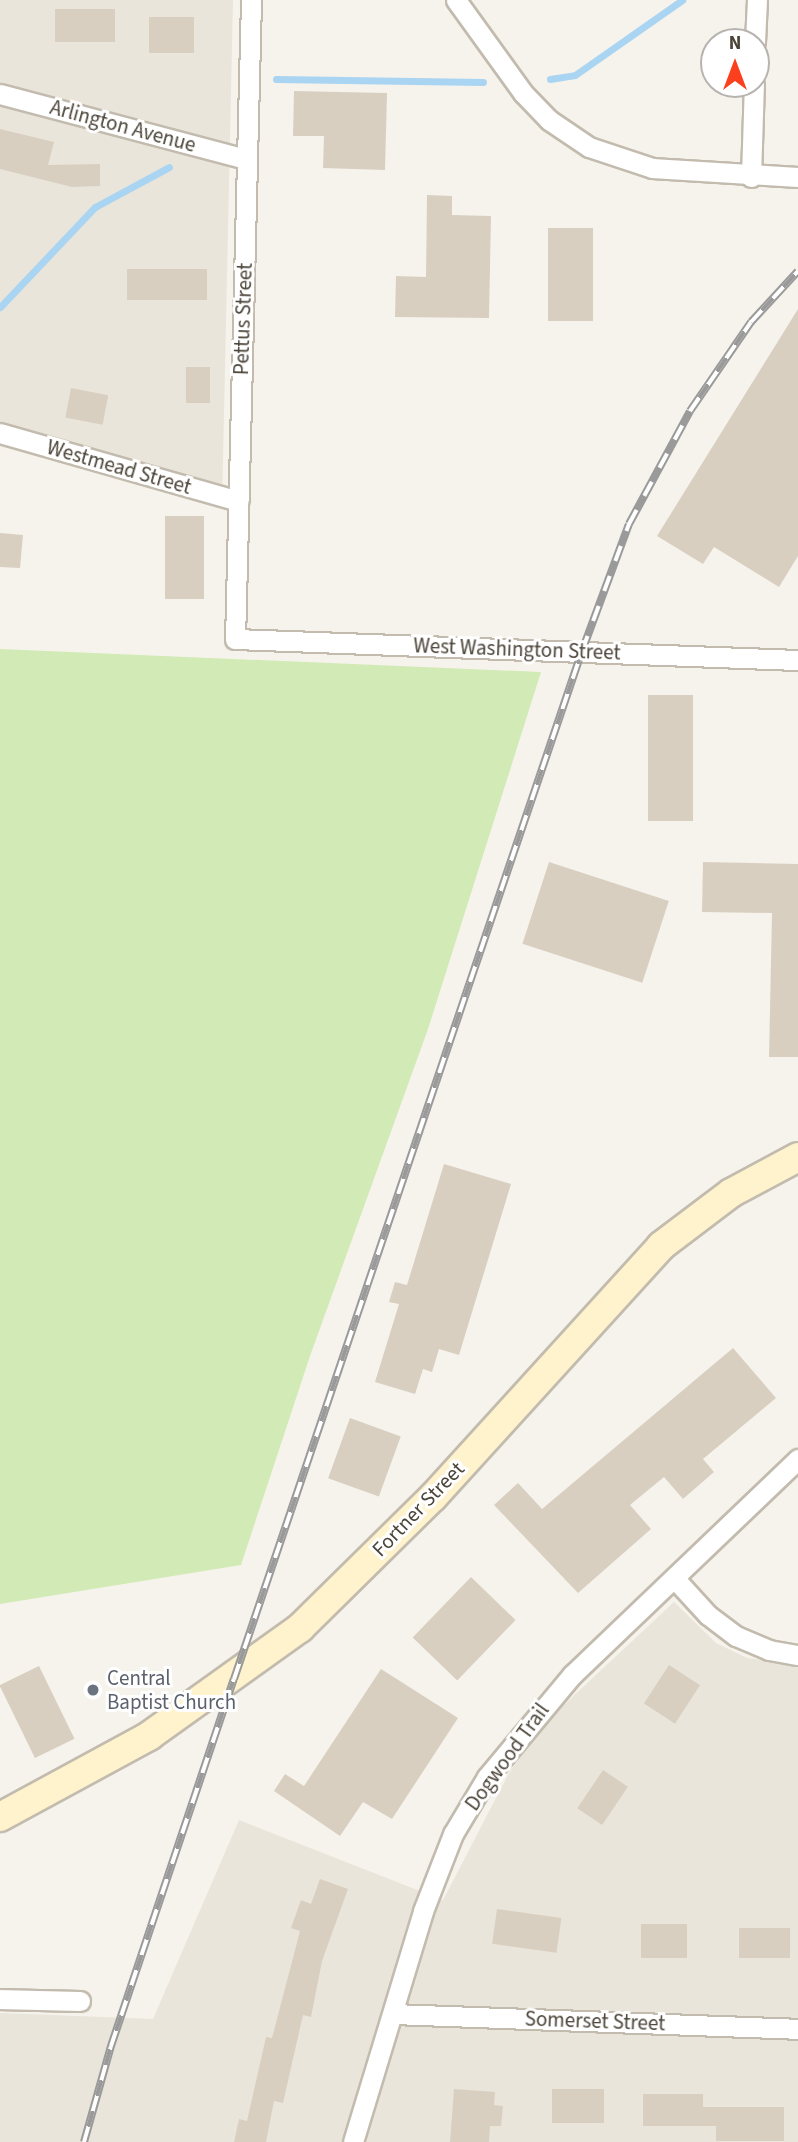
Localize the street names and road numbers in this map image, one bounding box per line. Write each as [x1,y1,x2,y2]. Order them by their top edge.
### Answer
street label: Arlington Avenue [47,94,199,158]
street label: Pettus Street [228,262,258,376]
street label: Westmead Street [44,434,194,500]
street label: West Washington Street [413,633,621,665]
street label: Fortner Street [367,1456,469,1562]
street label: Dogwood Trail [460,1698,554,1816]
street label: Somerset Street [524,2006,666,2036]

